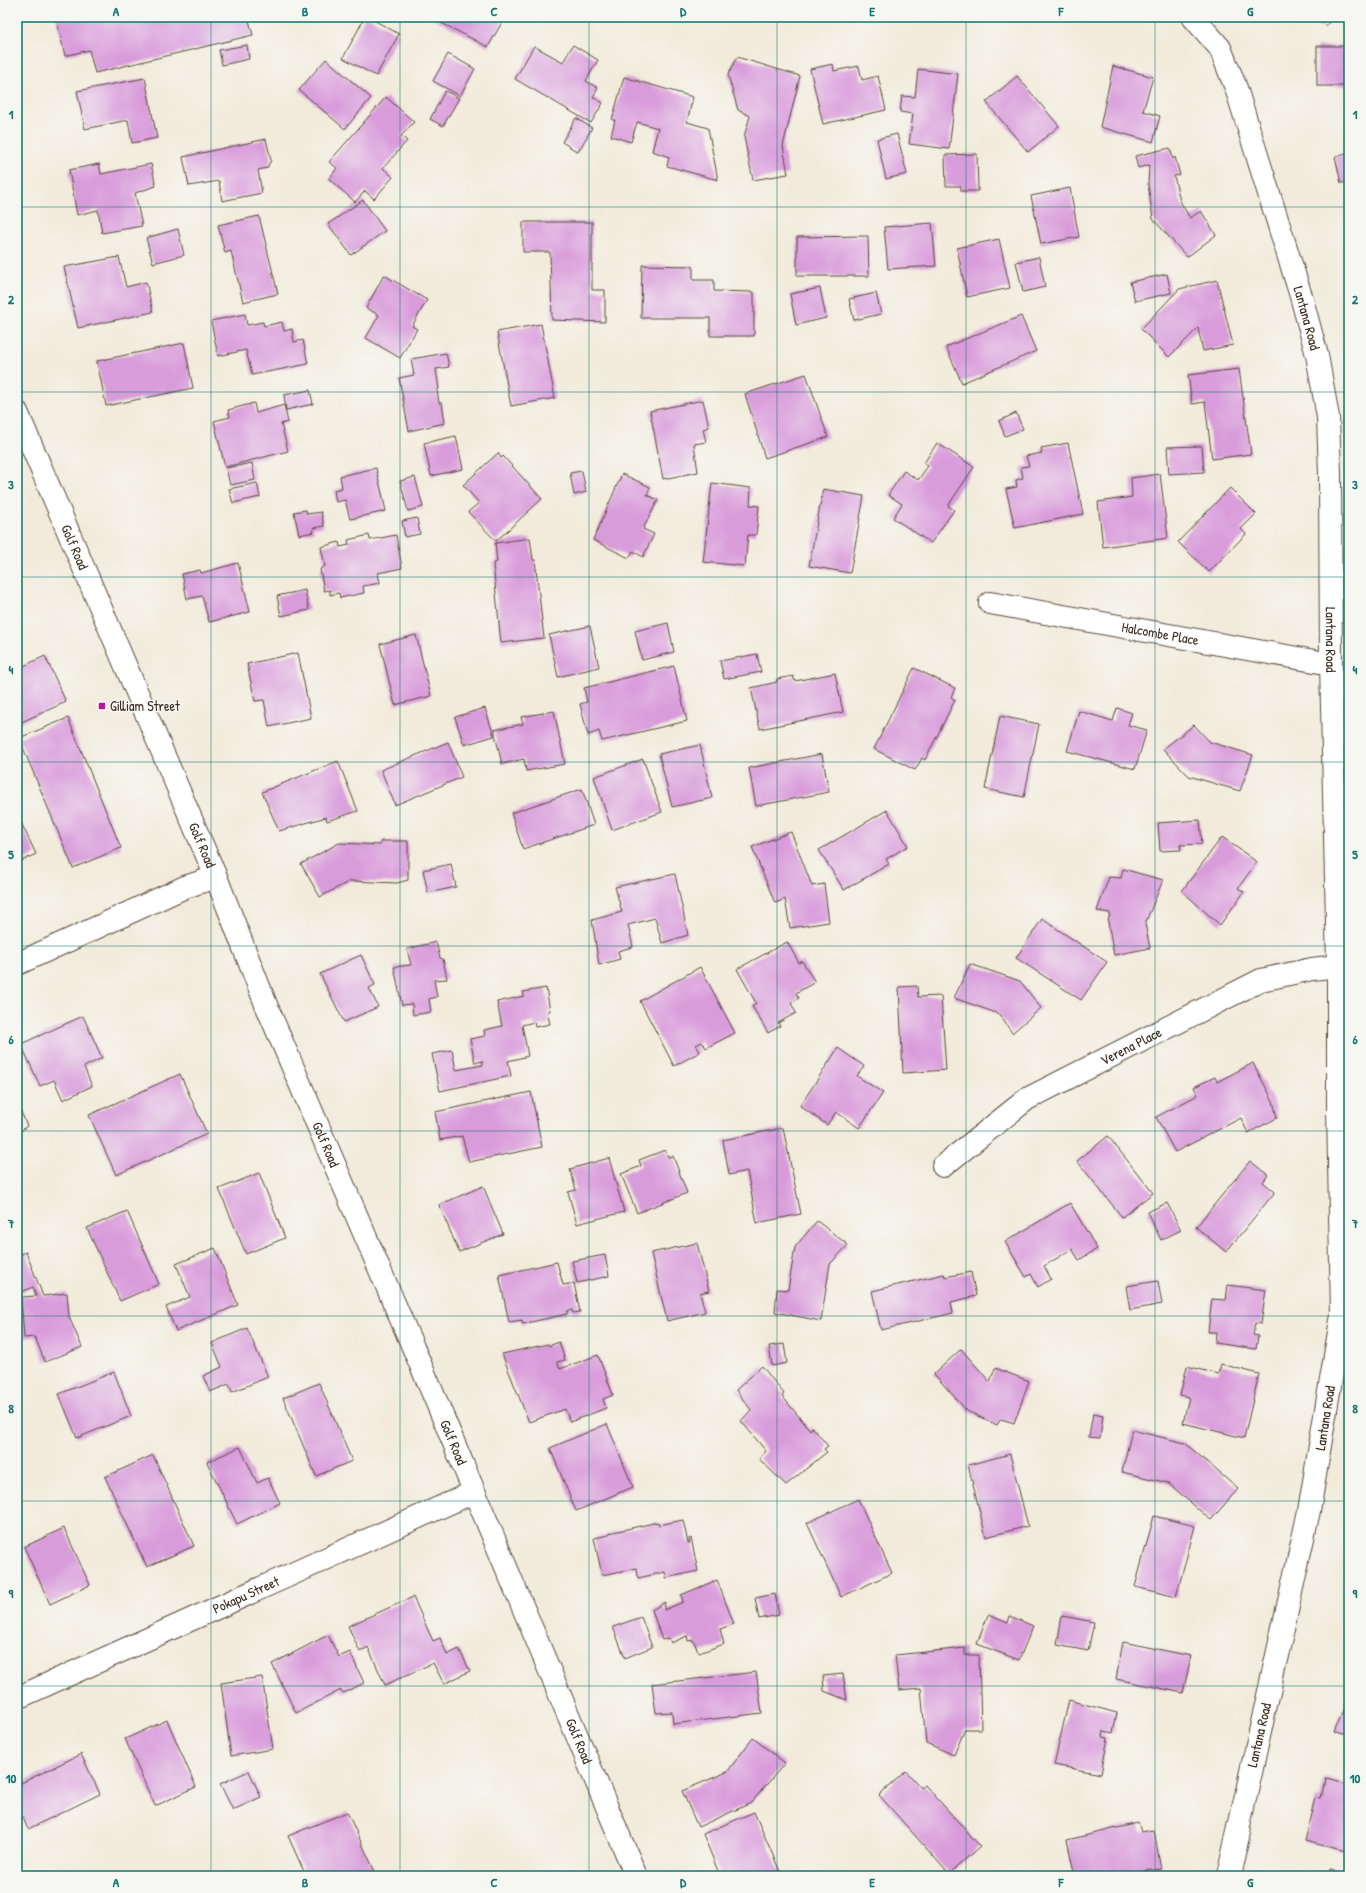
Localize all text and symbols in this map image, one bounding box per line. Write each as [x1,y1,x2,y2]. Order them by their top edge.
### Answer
text: A [113,2,120,20]
text: B [302,2,309,20]
text: C [490,2,498,20]
text: D [680,2,687,20]
text: E [869,2,875,20]
text: F [1058,2,1065,20]
text: G [1247,2,1254,20]
text: 1 [9,105,14,123]
text: 1 [1353,105,1358,123]
street label: Lantana Road [1289,284,1325,353]
text: 2 [8,290,15,308]
text: 2 [1352,290,1359,308]
text: 3 [8,475,14,493]
text: 3 [1352,475,1358,493]
street label: Golf Road [57,521,94,573]
street label: Lantana Road [1322,607,1341,673]
street label: Halcombe Place [1120,617,1201,649]
text: 4 [9,660,14,678]
text: 4 [1353,660,1358,678]
place label: Gilliam Street [110,696,180,715]
marker: Gilliam Street [97,701,107,711]
street label: Golf Road [185,819,221,871]
text: 5 [8,845,14,863]
text: 5 [1352,845,1358,863]
street label: Verena Place [1097,1022,1165,1069]
text: 6 [8,1030,14,1048]
text: 6 [1352,1030,1358,1048]
street label: Golf Road [308,1119,345,1170]
text: 7 [7,1214,15,1232]
text: 7 [1351,1214,1359,1232]
street label: Lantana Road [1310,1384,1339,1452]
text: 8 [8,1399,14,1417]
text: 8 [1352,1399,1358,1417]
street label: Golf Road [436,1417,472,1468]
street label: Pokapu Street [209,1571,282,1618]
text: 9 [9,1584,14,1602]
text: 9 [1353,1584,1358,1602]
street label: Lantana Road [1242,1700,1275,1769]
street label: Golf Road [562,1715,598,1767]
text: 10 [6,1769,16,1787]
text: 10 [1350,1769,1360,1787]
text: A [113,1873,120,1891]
text: B [302,1873,309,1891]
text: C [490,1873,498,1891]
text: D [680,1873,687,1891]
text: E [869,1873,875,1891]
text: F [1058,1873,1065,1891]
text: G [1247,1873,1254,1891]

